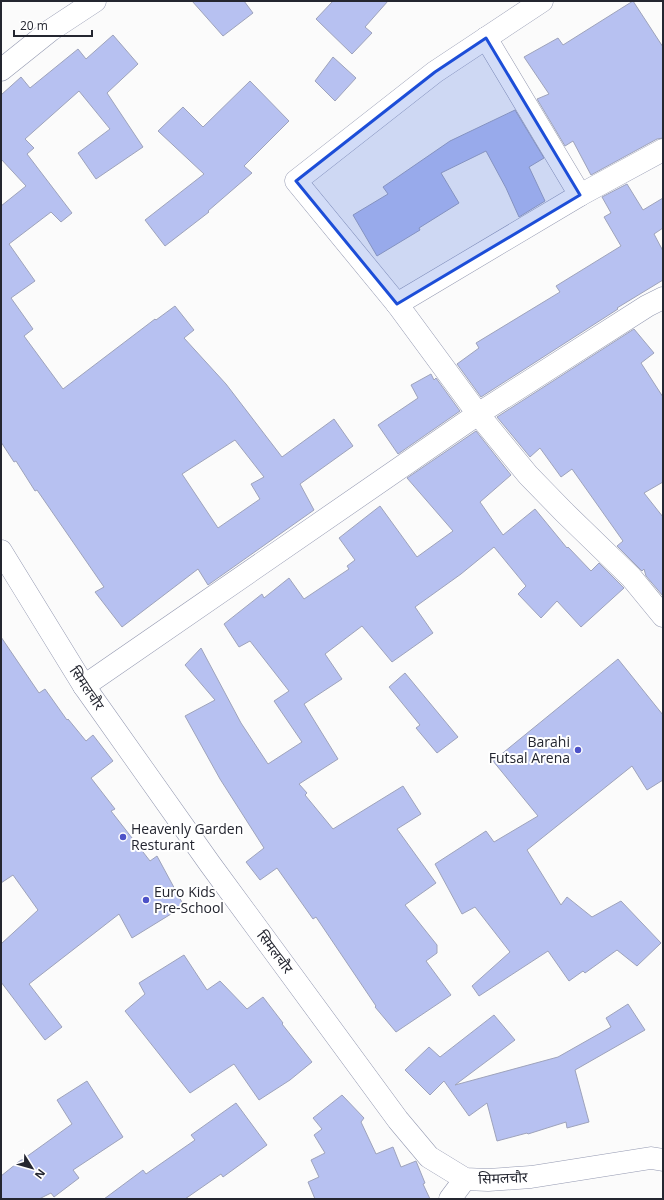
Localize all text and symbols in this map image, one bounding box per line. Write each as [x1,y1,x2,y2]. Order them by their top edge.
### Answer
scale bar [14,12,92,38]
text: 20 m [20,17,48,34]
street label: सिमलचौर [66,662,109,714]
place label: Barahi Futsal Arena [489,732,570,767]
marker: Barahi Futsal Arena [573,745,583,755]
place label: Heavenly Garden Resturant [131,819,243,854]
marker: Heavenly Garden Resturant [118,832,128,842]
place label: Euro Kids Pre-School [154,882,224,917]
marker: Euro Kids Pre-School [141,895,151,905]
street label: सिमलचौर [253,926,298,977]
north arrow [12,1148,52,1188]
text: N [32,1166,49,1182]
street label: सिमलचौर [478,1167,528,1188]

